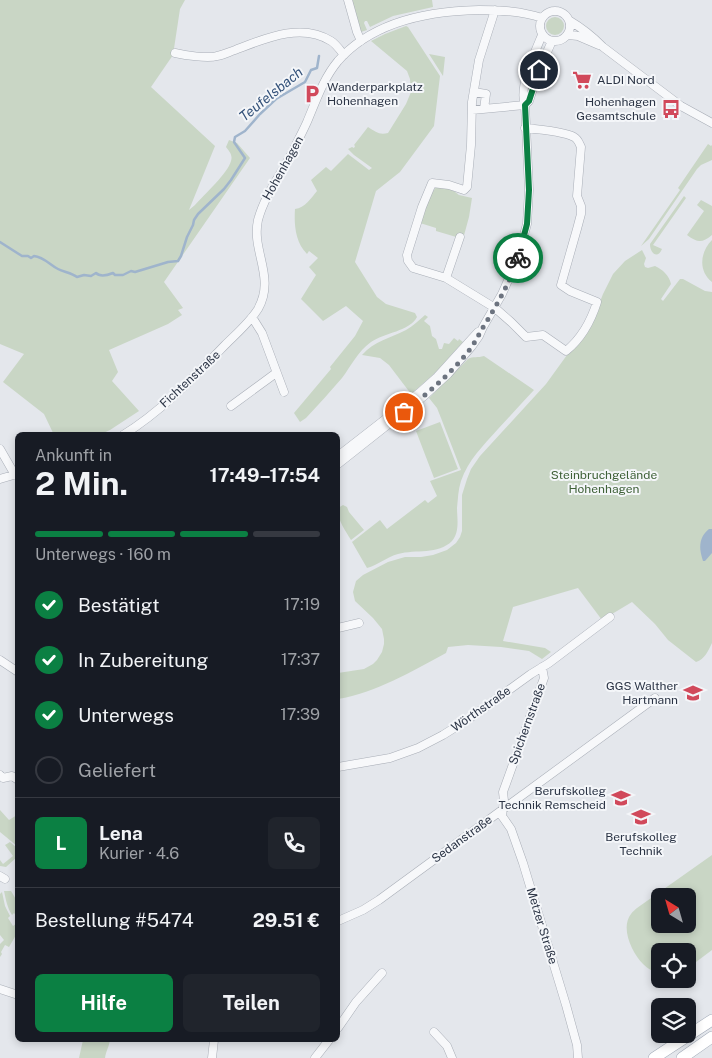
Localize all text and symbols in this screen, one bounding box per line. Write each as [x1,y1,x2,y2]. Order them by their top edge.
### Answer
pin [518,49,560,91]
icon: home [525,56,553,84]
water label: Teufelsbach [236,64,306,124]
supermarket icon: ALDI Nord [571,69,593,91]
place label: ALDI Nord [597,73,655,87]
place label: Wanderparkplatz Hohenhagen [327,80,423,108]
parking icon: Wanderparkplatz Hohenhagen [301,83,323,105]
place label: Hohenhagen Gesamtschule [576,95,656,123]
bus stop icon: Hohenhagen Gesamtschule [660,98,682,120]
street label: Hohenhagen [260,133,306,202]
courier [493,233,543,283]
icon: bike [504,244,532,272]
street label: Fichtenstraße [157,348,223,410]
pin [383,391,425,433]
icon: bag [390,398,418,426]
text: Ankunft in [35,446,112,465]
text: 17:49–17:54 [210,464,320,486]
text: 2 Min. [35,465,128,502]
park label: Steinbruchgelände Hohenhagen [551,468,657,496]
text: Unterwegs · 160 m [35,545,171,564]
icon: check [35,591,63,619]
text: Bestätigt [78,594,160,616]
text: 17:19 [284,595,320,614]
icon: check [35,646,63,674]
text: In Zubereitung [78,649,208,671]
text: 17:37 [281,650,320,669]
place label: GGS Walther Hartmann [606,679,678,707]
street label: Spichernstraße [506,681,548,767]
school or university icon: GGS Walther Hartmann [682,682,704,704]
street label: Wörthstraße [449,683,514,735]
icon: check [35,701,63,729]
text: Unterwegs [78,704,174,726]
text: 17:39 [280,705,320,724]
text: Geliefert [78,759,156,781]
place label: Berufskolleg Technik Remscheid [499,784,606,812]
school or university icon: Berufskolleg Technik Remscheid [610,787,632,809]
school or university icon: Berufskolleg Technik [630,806,652,828]
street label: Sedanstraße [429,812,495,866]
button: phone [268,817,320,869]
text: Lena [99,822,143,844]
place label: Berufskolleg Technik [605,830,677,858]
text: L [56,832,66,854]
text: Kurier · 4.6 [99,844,179,863]
street label: Metzer Straße [524,886,560,966]
north arrow [651,888,696,932]
map controls [651,888,696,1043]
text: Bestellung #5474 [35,909,194,931]
text: 29.51 € [253,909,320,931]
button: locate [651,943,696,988]
button: Hilfe [35,974,173,1032]
button: Teilen [183,974,320,1032]
button: layers [651,998,696,1043]

